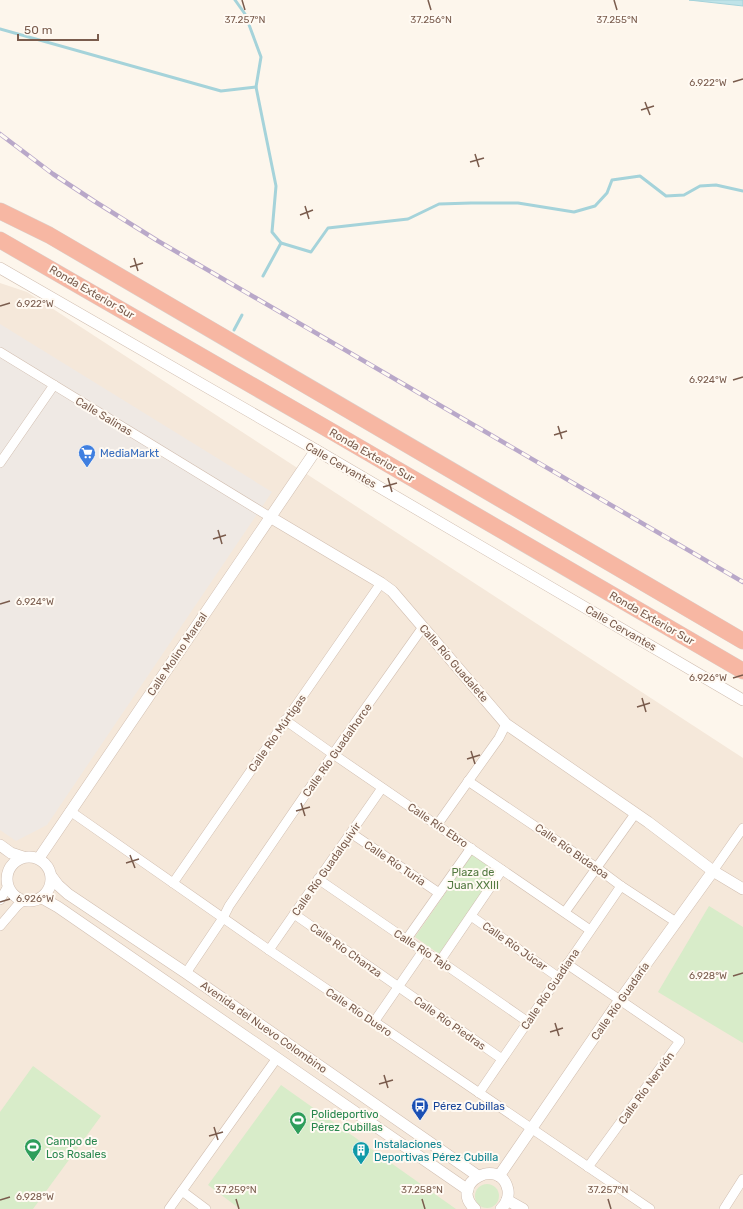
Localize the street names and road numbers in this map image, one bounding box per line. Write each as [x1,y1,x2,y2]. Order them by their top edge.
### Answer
street label: Ronda Exterior Sur [47,263,137,322]
street label: Calle Salinas [73,394,135,439]
street label: Ronda Exterior Sur [327,426,417,485]
street label: Calle Cervantes [303,440,379,491]
street label: Ronda Exterior Sur [607,589,697,648]
street label: Calle Cervantes [583,603,659,654]
street label: Calle Molino Mareal [145,610,210,698]
street label: Calle Río Guadalete [416,622,491,705]
street label: Calle Río Múrtigas [246,692,309,774]
street label: Calle Río Guadalhorce [300,701,375,800]
street label: Calle Río Ebro [405,800,470,850]
street label: Calle Río Guadalquivir [289,820,364,918]
street label: Calle Río Bidasoa [532,821,611,882]
street label: Calle Río Turia [362,838,428,889]
street label: Calle Río Júcar [480,919,550,974]
street label: Calle Río Chanza [307,921,384,980]
street label: Calle Río Tajo [391,927,454,974]
street label: Calle Río Guadiana [519,946,582,1032]
street label: Calle Río Guadaría [589,960,652,1043]
street label: Avenida del Nuevo Colombino [198,979,329,1076]
street label: Calle Río Duero [323,985,394,1039]
street label: Calle Río Piedras [411,994,488,1053]
street label: Calle Río Nervión [616,1050,677,1127]

